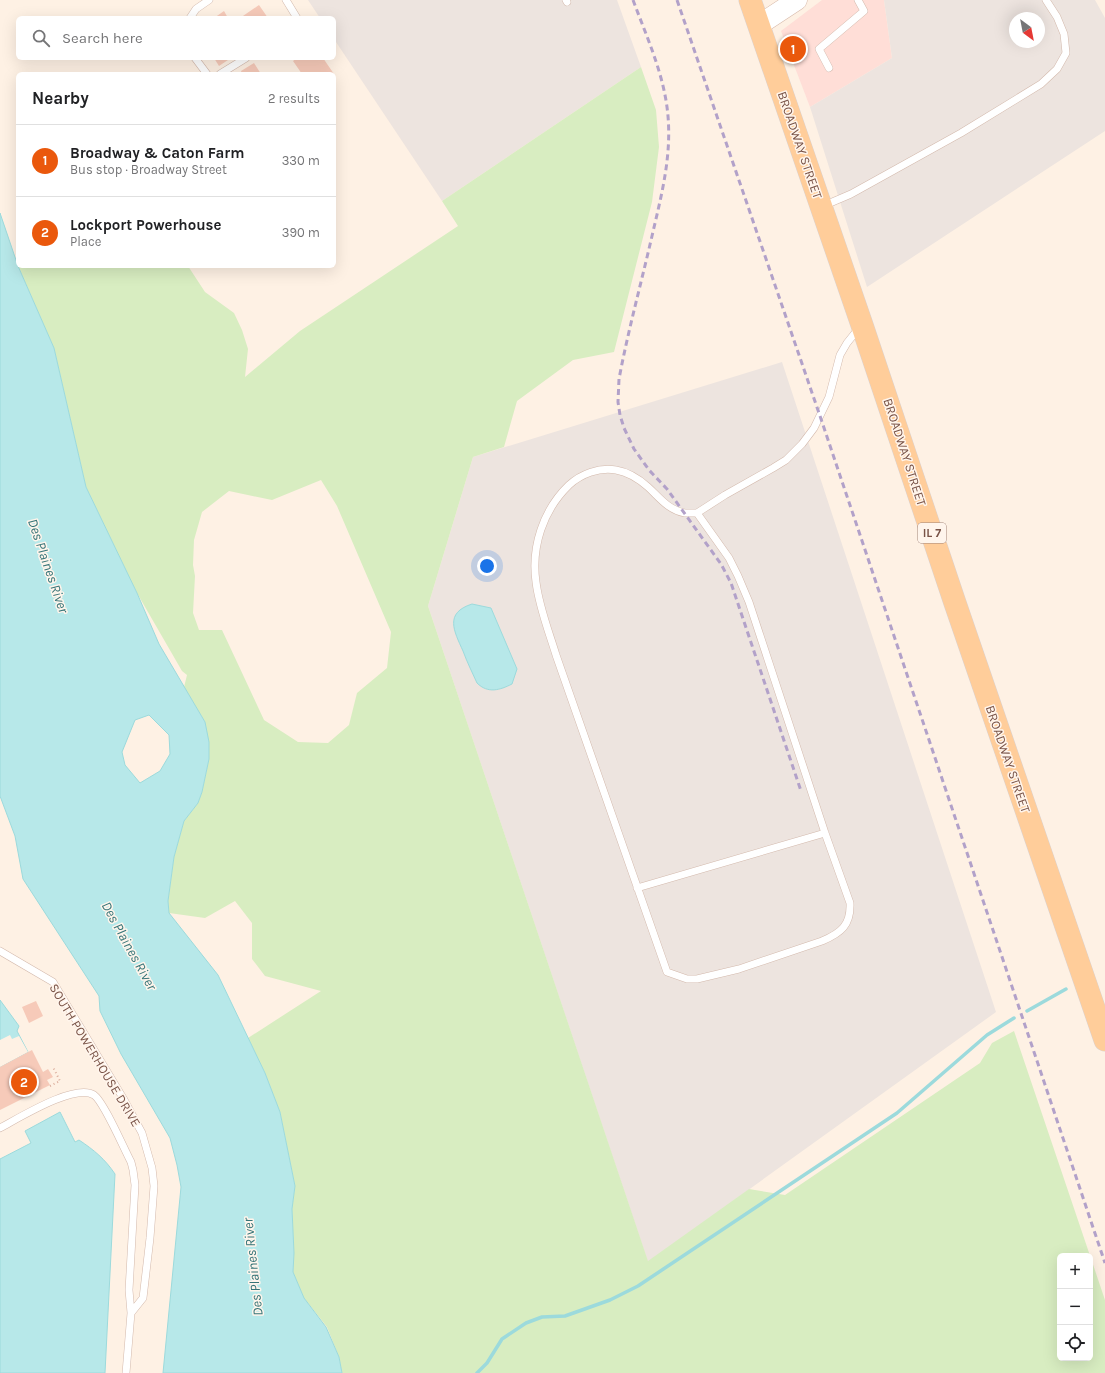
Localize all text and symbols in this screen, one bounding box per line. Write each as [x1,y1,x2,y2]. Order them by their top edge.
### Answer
north arrow [1009,12,1045,48]
search box [16,16,336,60]
icon: search [30,27,52,49]
text: Search here [62,29,143,47]
pin: 1 [780,34,806,64]
text: Nearby [32,88,89,108]
street label: BROADWAY STREET [775,89,826,201]
text: 2 results [268,91,320,106]
text: Broadway & Caton Farm [70,144,244,162]
text: 1 [43,153,47,168]
text: 330 m [282,153,320,168]
text: Bus stop · Broadway Street [70,162,227,177]
text: Lockport Powerhouse [70,216,221,234]
text: 2 [41,225,49,240]
text: 390 m [282,225,320,240]
text: Place [70,234,101,249]
street label: BROADWAY STREET [880,396,930,508]
water label: Des Plaines River [24,517,72,617]
road number: IL 7 [918,523,946,543]
your location [477,556,497,576]
street label: BROADWAY STREET [983,703,1034,815]
water label: Des Plaines River [98,899,161,994]
street label: SOUTH POWERHOUSE DRIVE [46,981,144,1129]
pin: 2 [11,1067,37,1097]
water label: Des Plaines River [239,1216,267,1317]
map controls [1057,1253,1093,1361]
button: + [1057,1253,1093,1289]
button: − [1057,1289,1093,1325]
button: locate [1057,1325,1093,1361]

